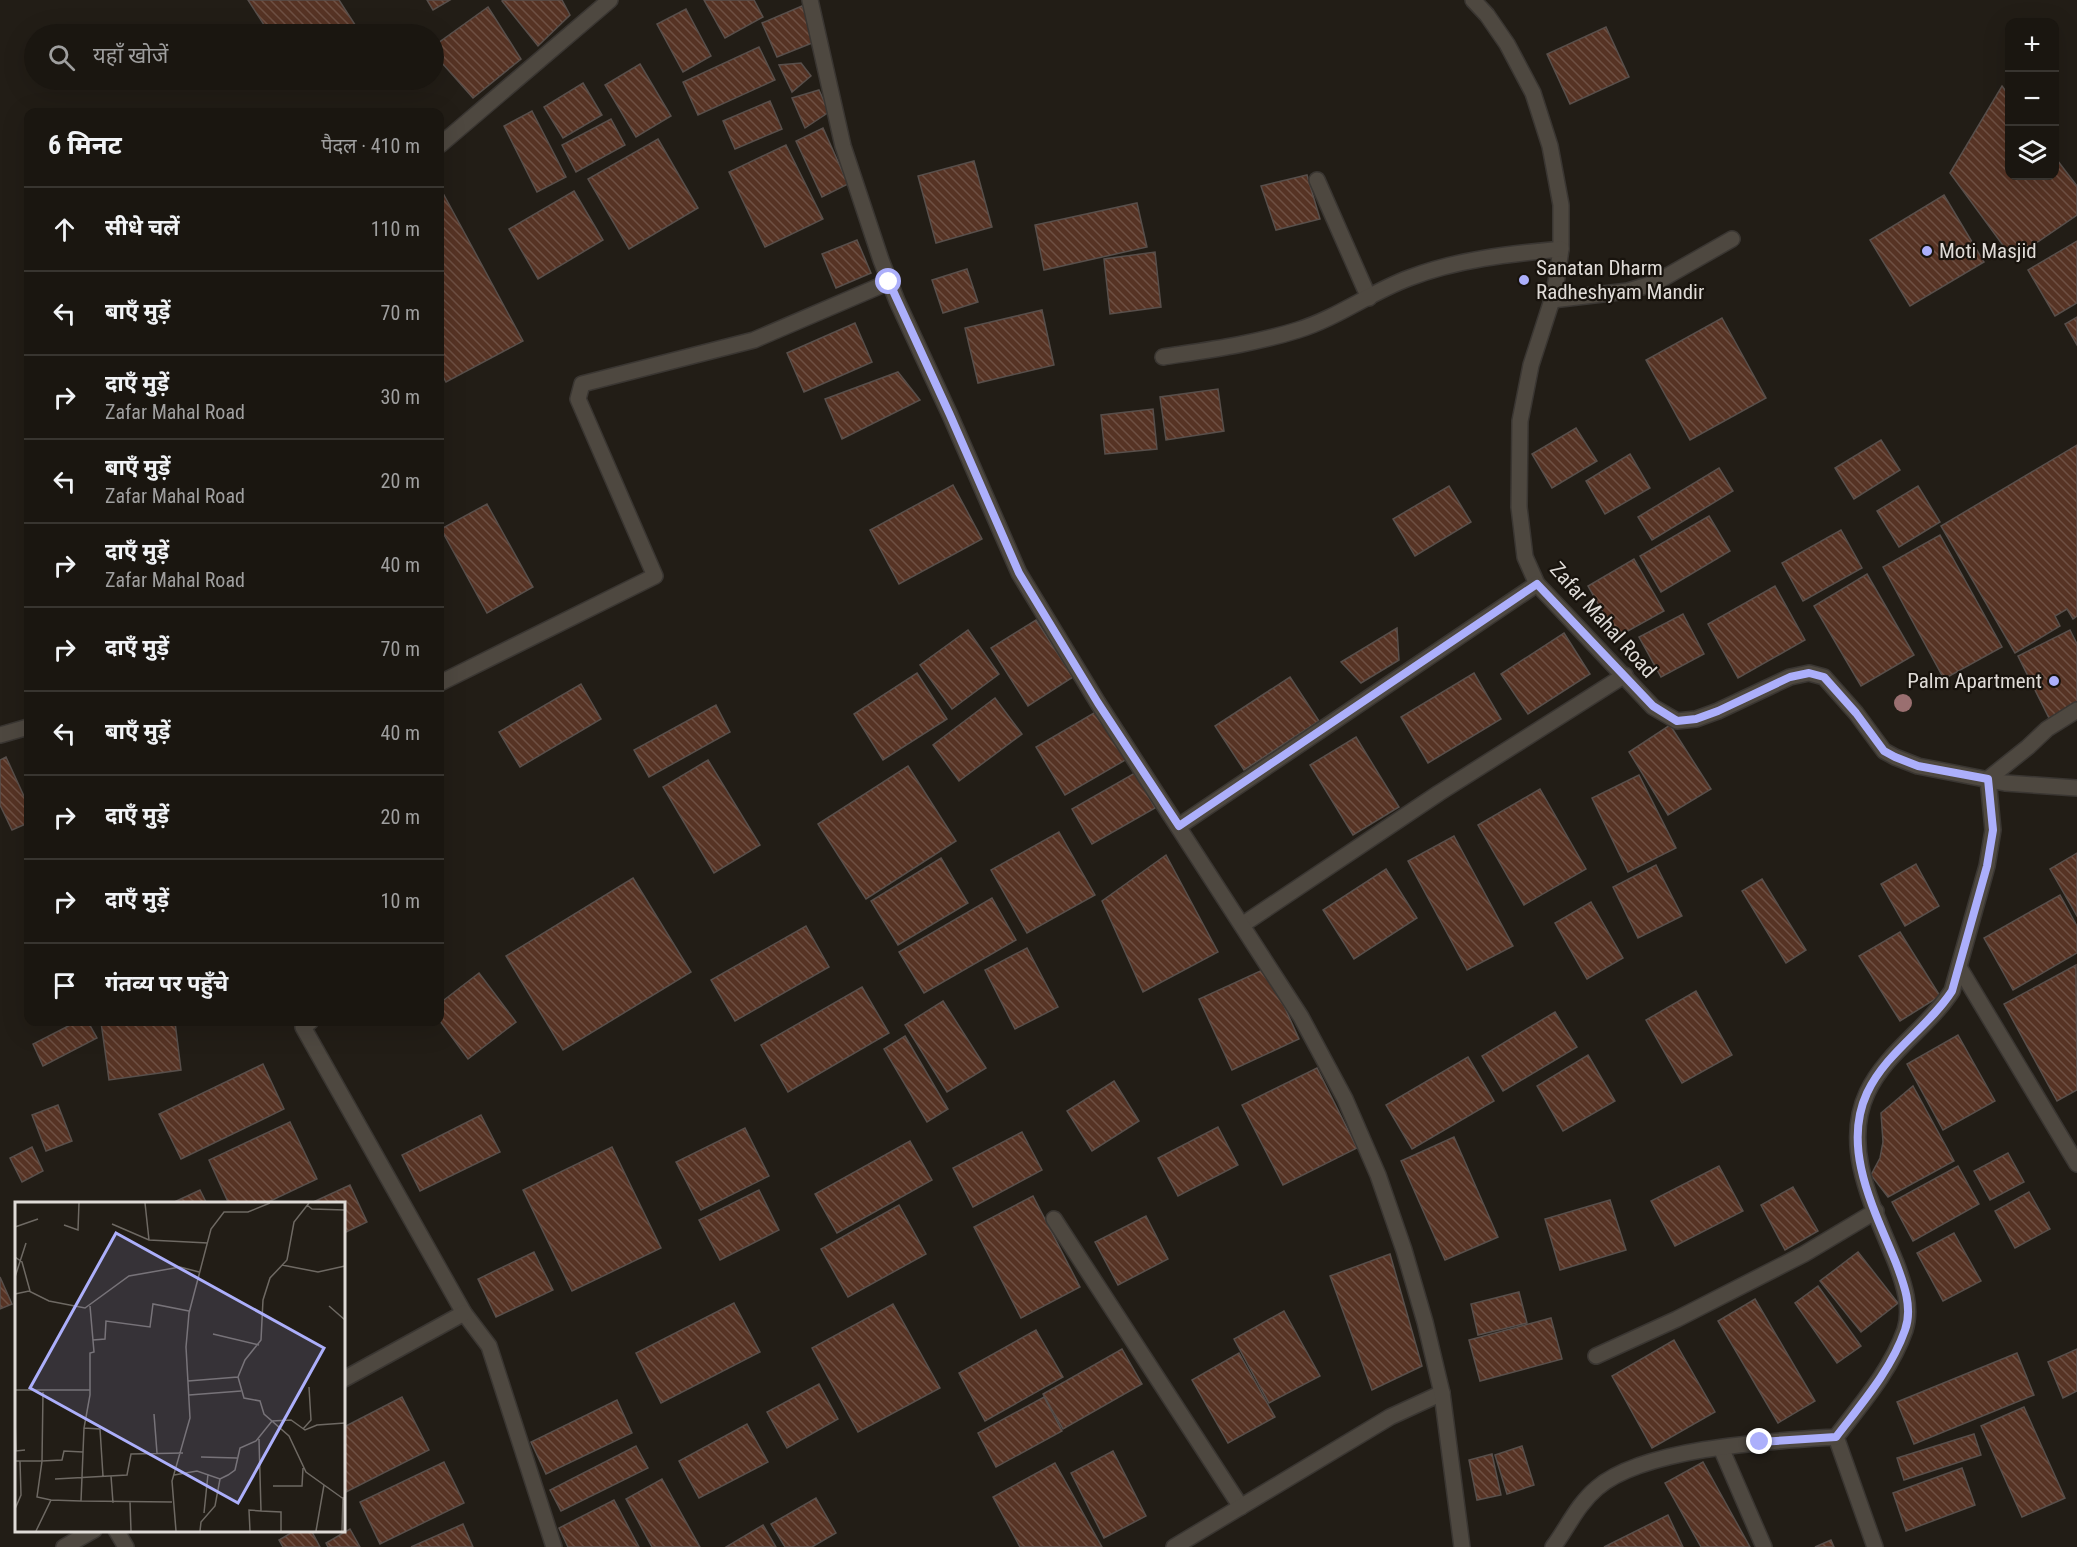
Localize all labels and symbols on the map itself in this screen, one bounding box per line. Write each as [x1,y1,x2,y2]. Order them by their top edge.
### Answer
place label: Moti Masjid [1939,239,2037,263]
marker: Moti Masjid [1920,244,1934,258]
place label: Sanatan Dharm Radheshyam Mandir [1536,256,1704,304]
route start [875,268,901,294]
marker: Sanatan Dharm Radheshyam Mandir [1517,273,1531,287]
street label: Zafar Mahal Road [1545,557,1661,683]
place label: Palm Apartment [1907,669,2042,693]
marker: Palm Apartment [2047,674,2061,688]
inset map [15,1202,345,1532]
route end [1746,1428,1772,1454]

